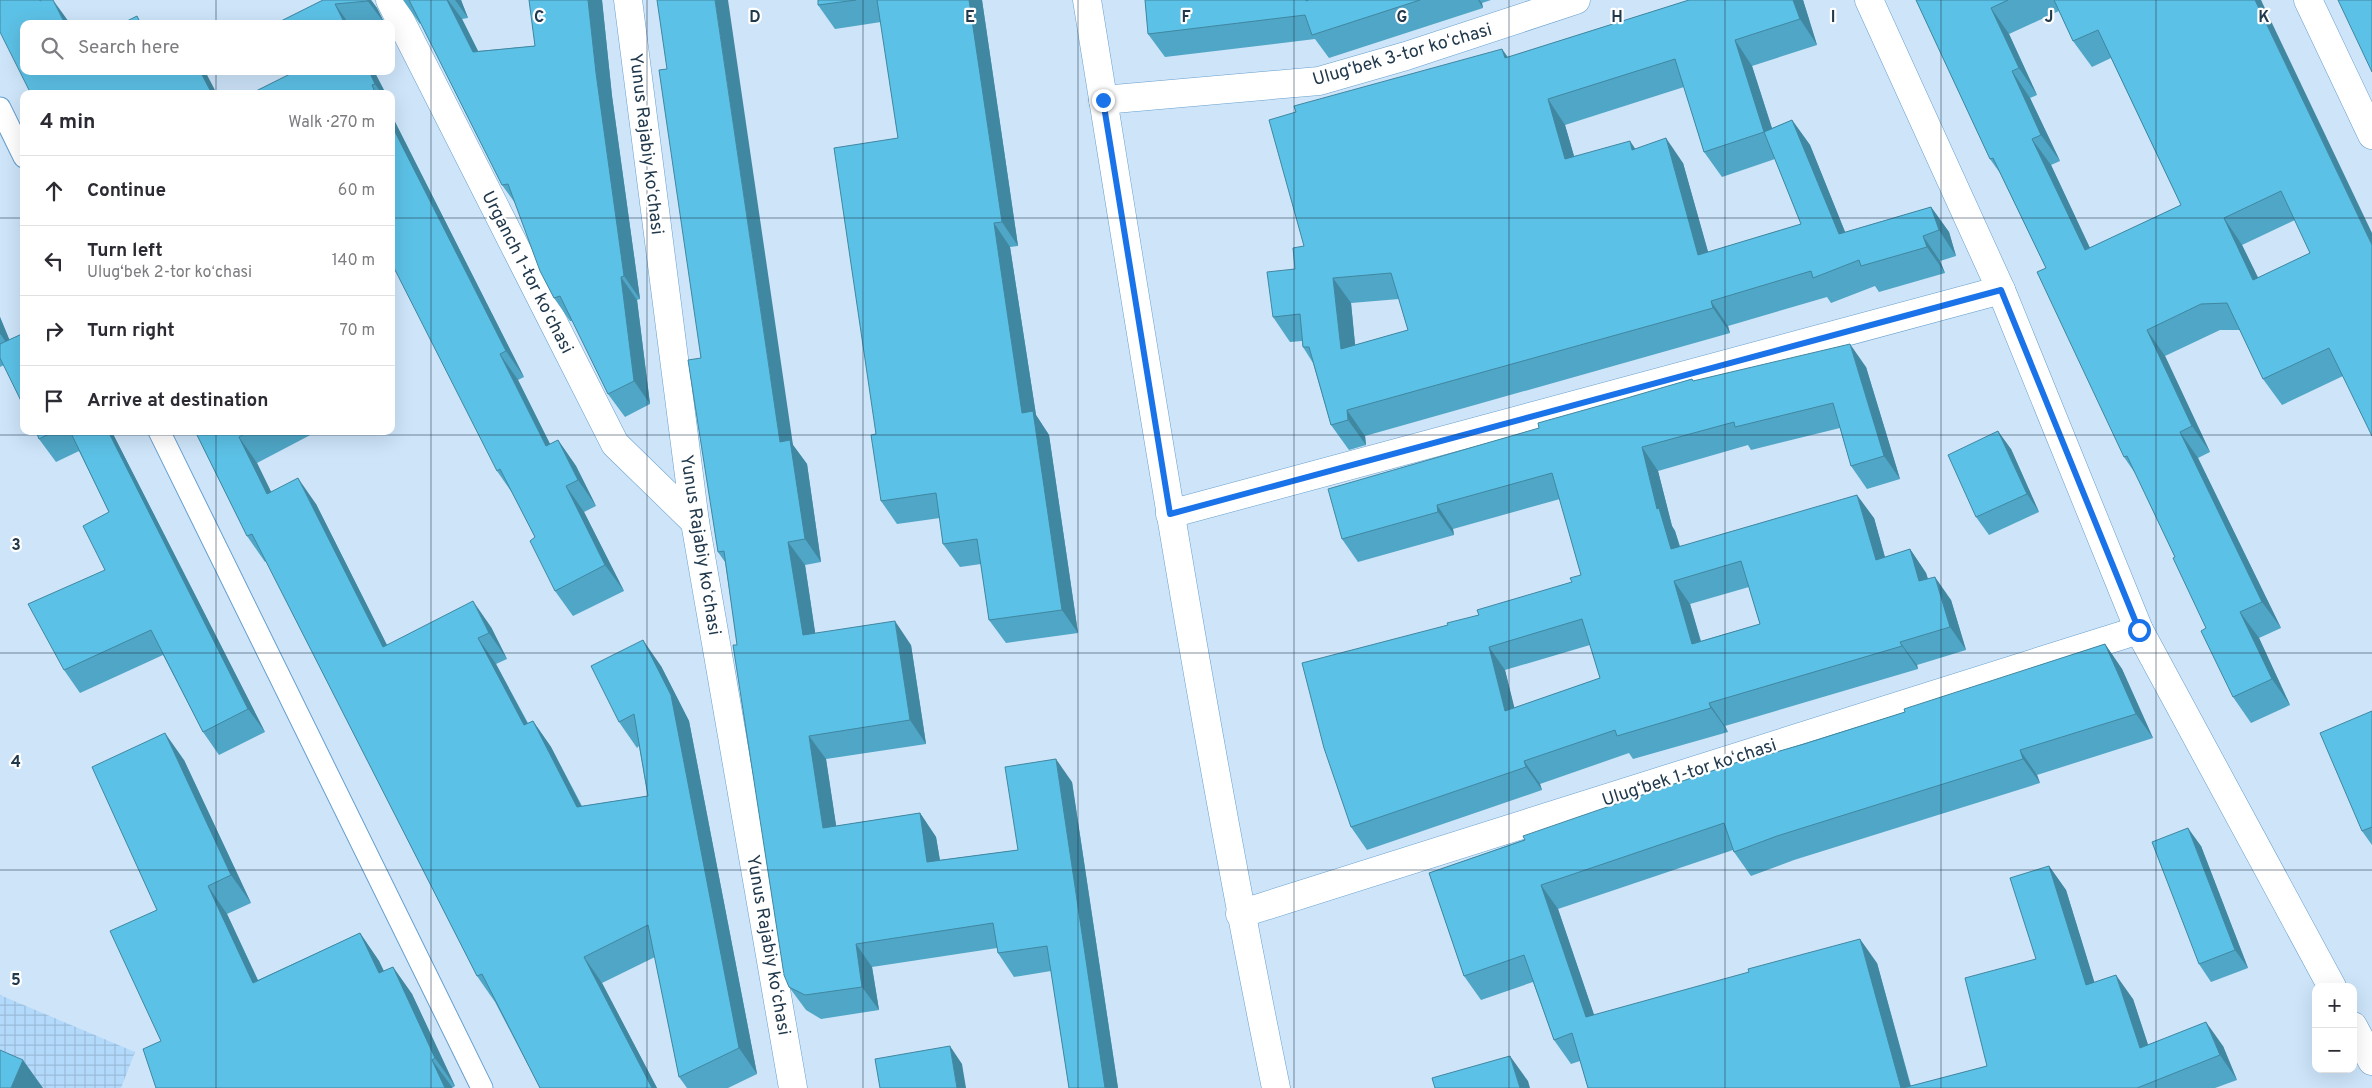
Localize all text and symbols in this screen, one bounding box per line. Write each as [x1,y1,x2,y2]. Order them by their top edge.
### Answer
text: C [534,8,544,28]
text: D [749,8,761,28]
text: E [965,8,975,28]
text: F [1181,8,1191,28]
text: G [1397,8,1407,28]
text: H [1611,8,1623,28]
text: I [1831,8,1835,28]
text: J [2045,8,2053,28]
text: K [2258,8,2270,28]
street label: Ulug‘bek 3-tor koʻchasi [1310,19,1495,92]
search box [20,20,395,75]
icon: search [38,34,66,62]
text: Search here [78,36,180,60]
street label: Yunus Rajabiy koʻchasi [623,52,668,236]
route end [1092,89,1115,112]
text: 4 min [40,109,96,136]
text: Walk · 270 m [288,113,375,133]
icon: ahead [40,177,68,205]
text: Continue [87,179,166,203]
text: 60 m [338,181,375,201]
street label: Urganch 1-tor koʻchasi [476,187,578,358]
text: Turn left [87,239,163,263]
icon: left [40,247,68,275]
text: 140 m [332,251,375,271]
text: Ulug‘bek 2-tor koʻchasi [87,263,252,283]
icon: right [40,317,68,345]
text: Turn right [87,319,175,343]
text: 70 m [340,321,375,341]
icon: arrive [40,387,68,415]
text: Arrive at destination [87,389,268,413]
street label: Yunus Rajabiy koʻchasi [674,453,725,637]
text: 3 [11,536,21,556]
route start [2128,619,2151,642]
street label: Ulug‘bek 1-tor koʻchasi [1599,734,1780,813]
text: 4 [11,753,21,773]
street label: Yunus Rajabiy koʻchasi [740,853,795,1037]
text: 5 [11,971,21,991]
map controls [2312,983,2357,1073]
button: + [2312,983,2357,1028]
button: − [2312,1028,2357,1073]

